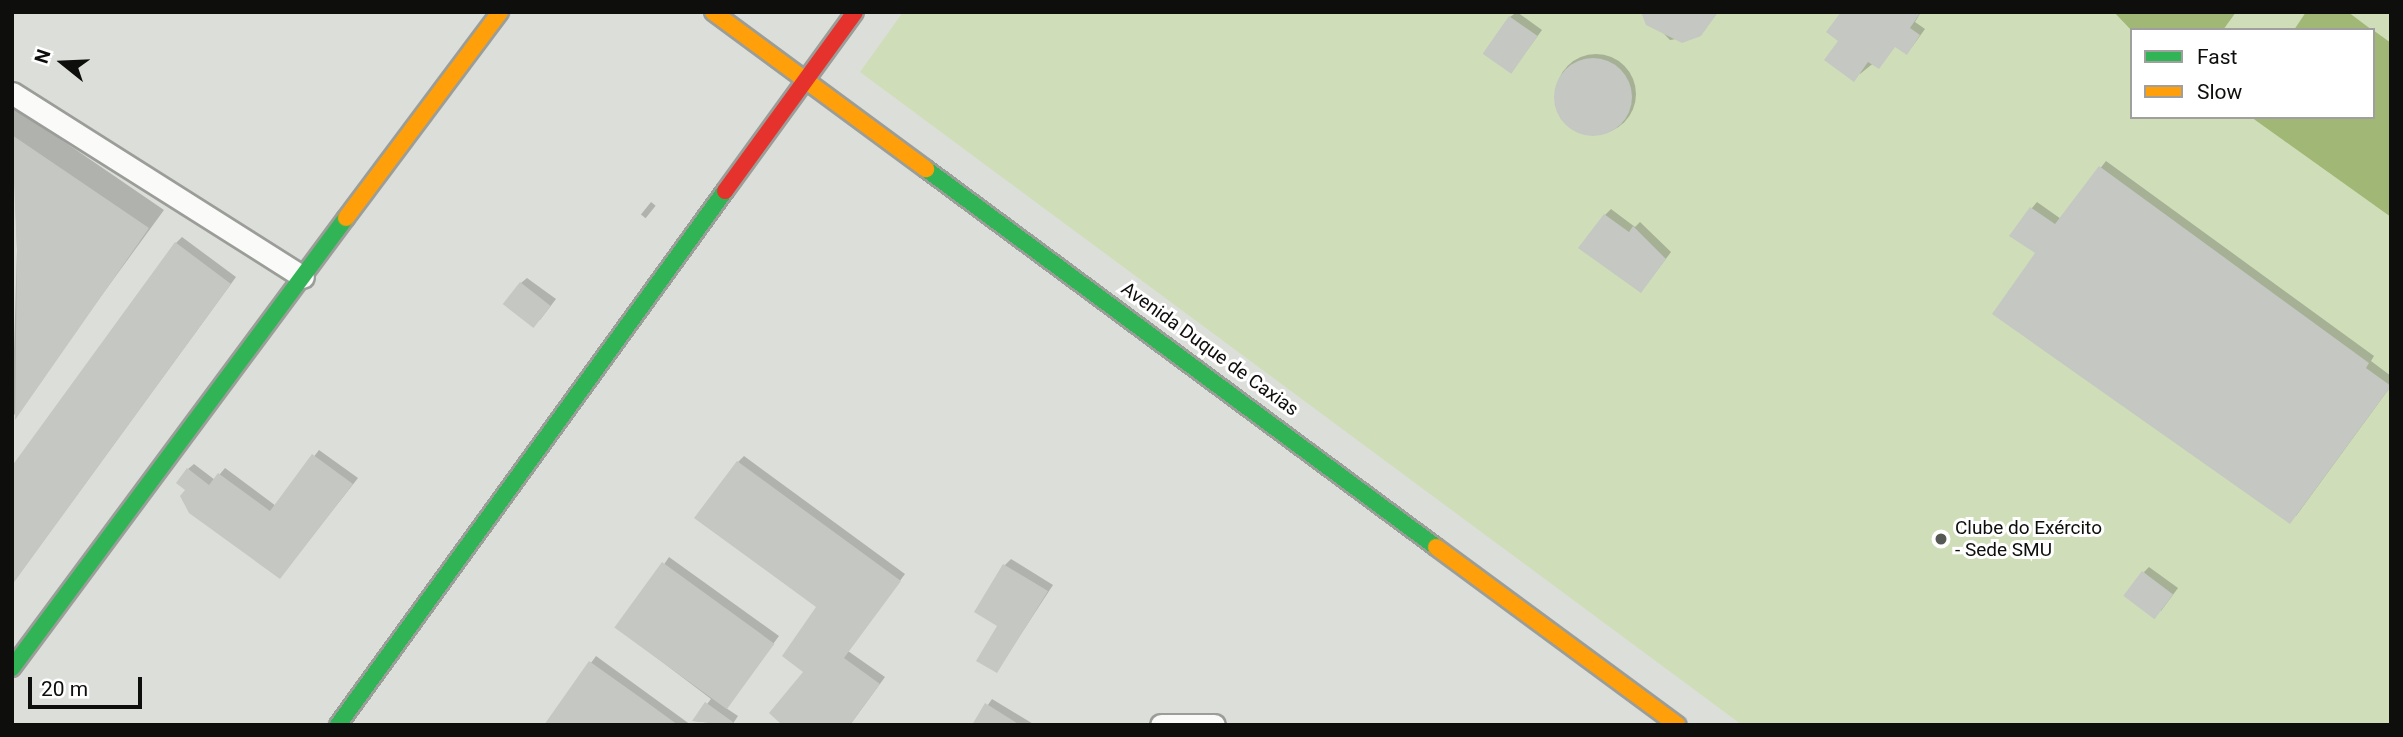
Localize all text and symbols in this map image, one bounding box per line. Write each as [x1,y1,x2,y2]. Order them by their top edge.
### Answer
north arrow [28,28,98,98]
legend [2130,28,2375,119]
text: Fast [2197,45,2237,69]
text: N [30,46,56,66]
text: Slow [2197,80,2242,104]
street label: Avenida Duque de Caxias [1117,277,1303,421]
place label: Clube do Exército - Sede SMU [1955,517,2102,561]
marker: Clube do Exército - Sede SMU [1933,531,1949,547]
scale bar [32,664,145,708]
text: 20 m [41,677,88,701]

